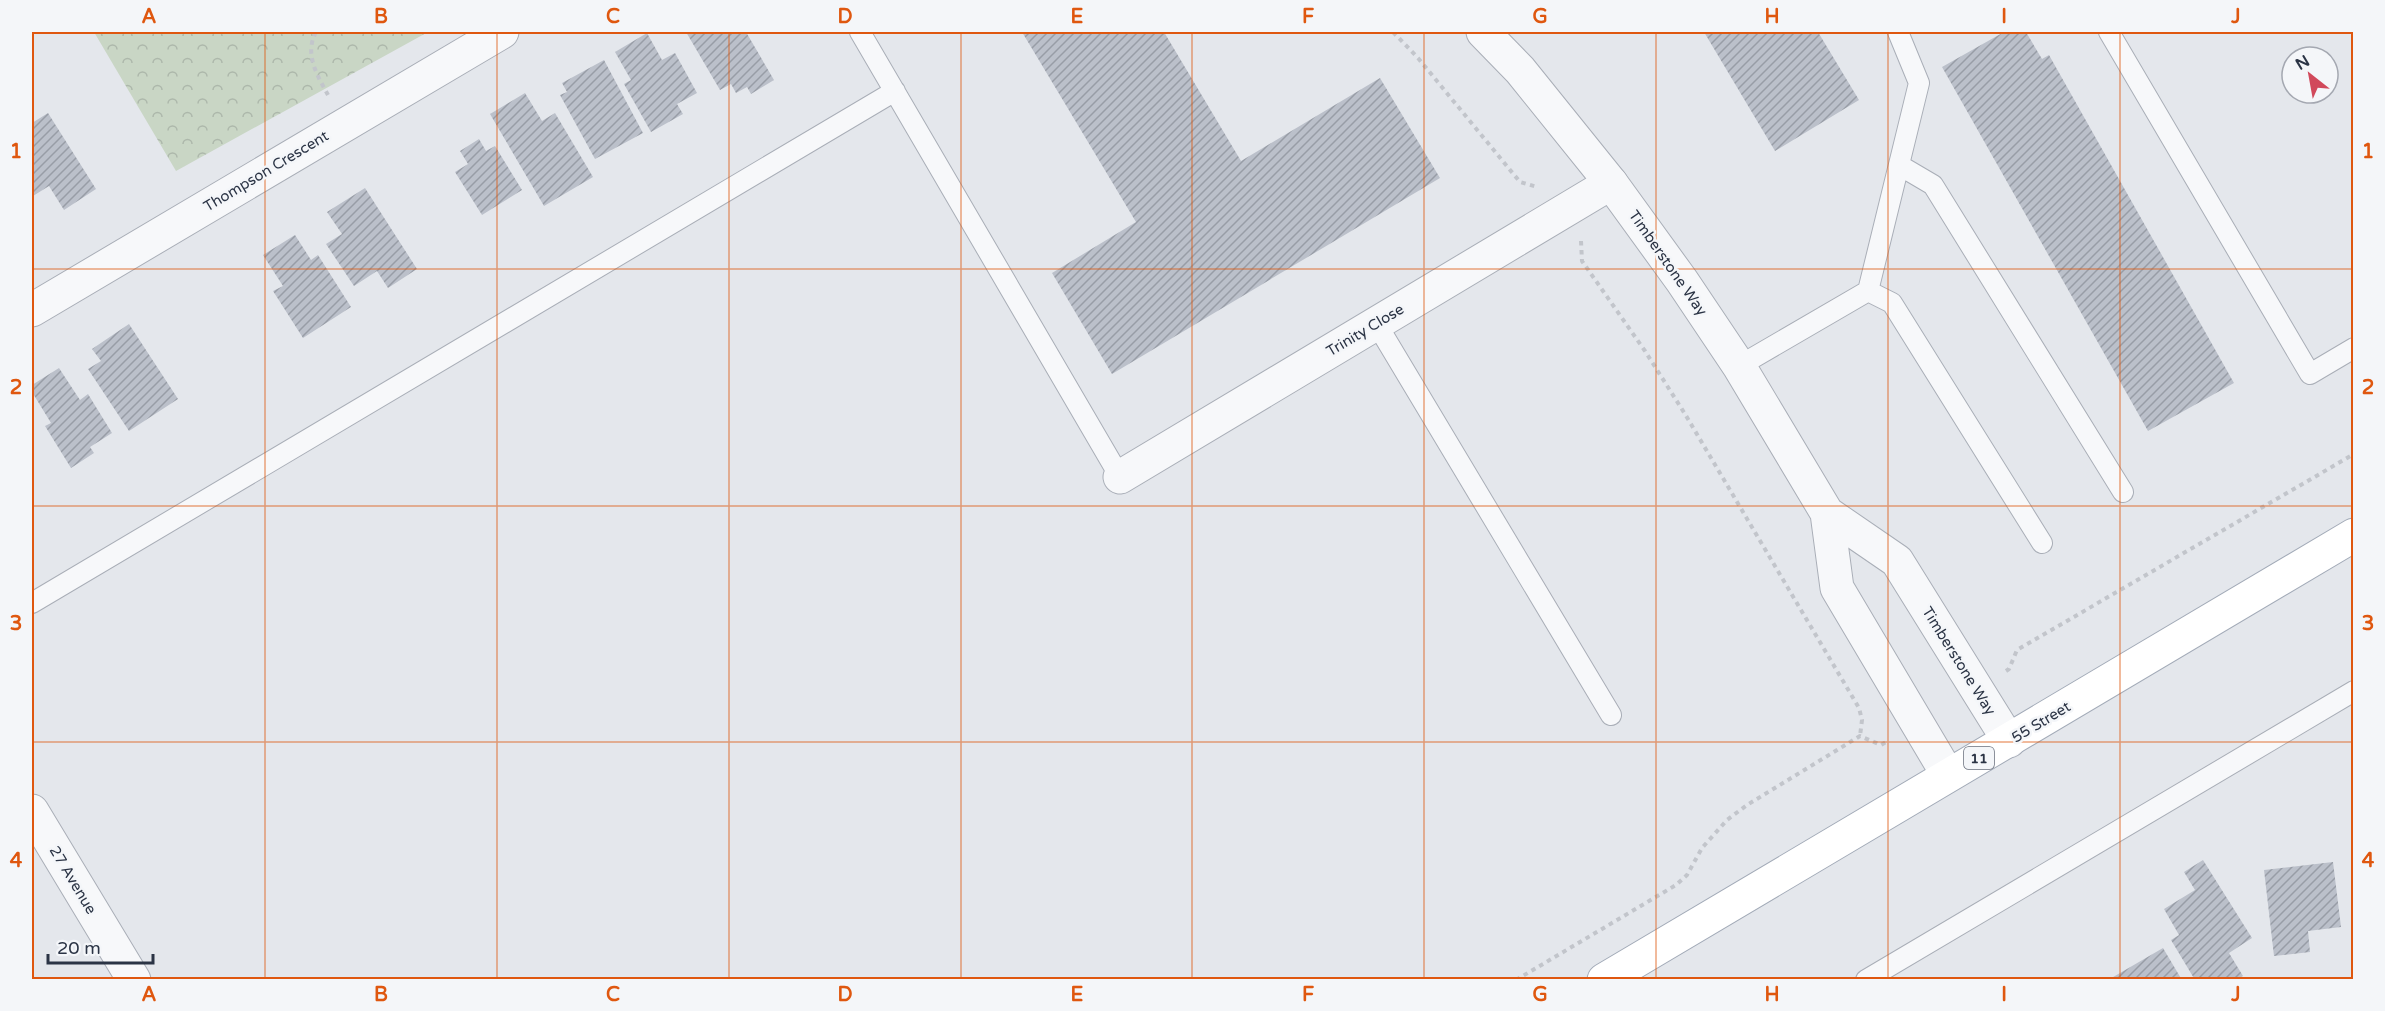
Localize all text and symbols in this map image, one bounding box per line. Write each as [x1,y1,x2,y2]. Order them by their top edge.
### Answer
text: A [142,5,157,29]
text: B [374,5,388,29]
text: C [606,5,620,29]
text: D [837,5,853,29]
text: E [1071,5,1084,29]
text: F [1302,5,1314,29]
text: G [1532,5,1548,29]
text: H [1764,5,1780,29]
text: I [2001,5,2007,29]
text: J [2230,5,2241,29]
north arrow [2280,45,2340,105]
text: N [2292,51,2313,75]
street label: Thompson Crescent [200,126,332,215]
text: 1 [10,140,22,164]
text: 1 [2362,140,2374,164]
street label: Timberstone Way [1625,207,1711,319]
street label: Trinity Close [1323,300,1407,360]
text: 2 [10,376,22,400]
text: 2 [2362,376,2374,400]
street label: Timberstone Way [1918,603,2000,719]
text: 3 [10,612,22,636]
text: 3 [2362,612,2374,636]
street label: 55 Street [2008,697,2074,747]
road number: 11 [1964,747,1994,769]
street label: 27 Avenue [46,843,100,917]
text: 4 [10,849,23,873]
text: 4 [2362,849,2375,873]
scale bar [48,927,153,965]
text: 20 m [57,937,101,959]
text: A [142,983,157,1007]
text: B [374,983,388,1007]
text: C [606,983,620,1007]
text: D [837,983,853,1007]
text: E [1071,983,1084,1007]
text: F [1302,983,1314,1007]
text: G [1532,983,1548,1007]
text: H [1764,983,1780,1007]
text: I [2001,983,2007,1007]
text: J [2230,983,2241,1007]

